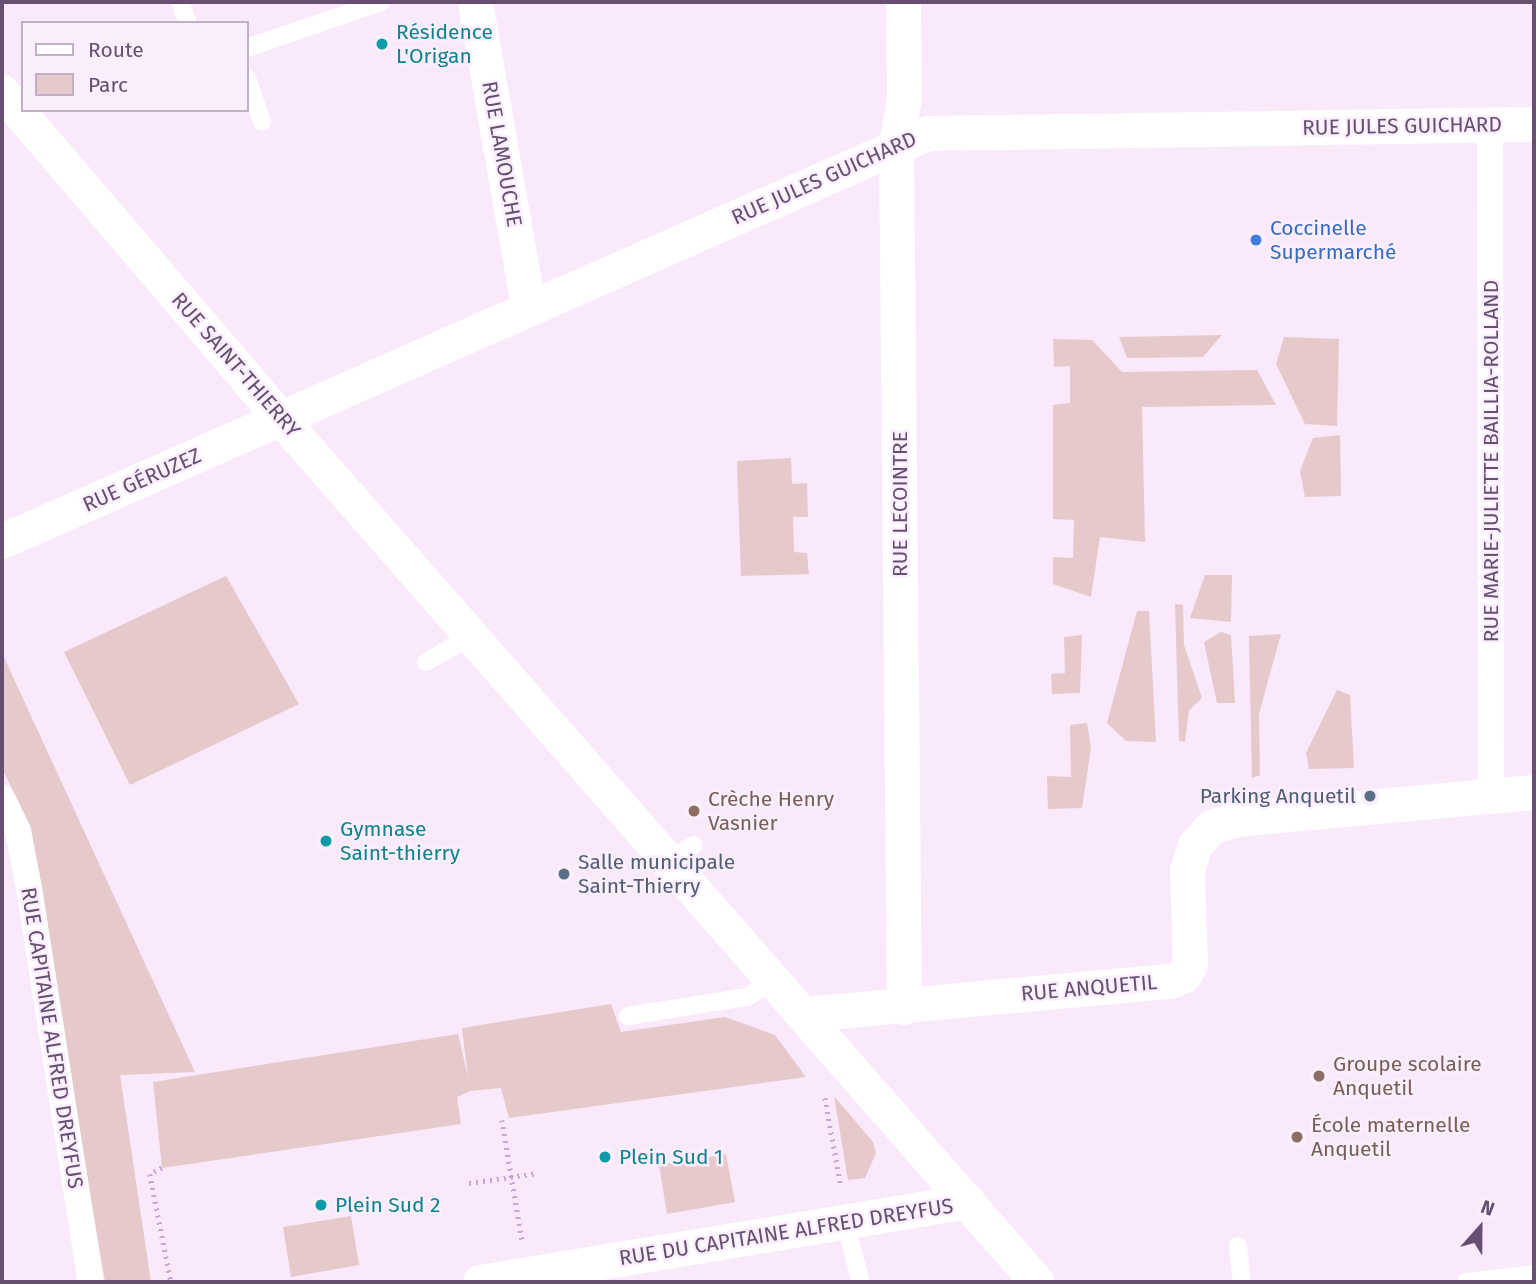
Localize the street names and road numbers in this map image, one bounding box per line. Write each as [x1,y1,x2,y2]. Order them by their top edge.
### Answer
street label: RUE LAMOUCHE [477,79,527,229]
street label: RUE JULES GUICHARD [1302,112,1502,140]
street label: RUE JULES GUICHARD [728,126,920,230]
street label: RUE MARIE-JULIETTE BAILLIA-ROLLAND [1478,280,1504,642]
street label: RUE SAINT-THIERRY [166,288,306,442]
street label: RUE LECOINTRE [887,431,913,577]
street label: RUE GÉRUZEZ [79,443,205,517]
street label: RUE CAPITAINE ALFRED DREYFUS [16,885,88,1191]
street label: RUE ANQUETIL [1020,969,1158,1007]
street label: RUE DU CAPITAINE ALFRED DREYFUS [617,1193,955,1271]

